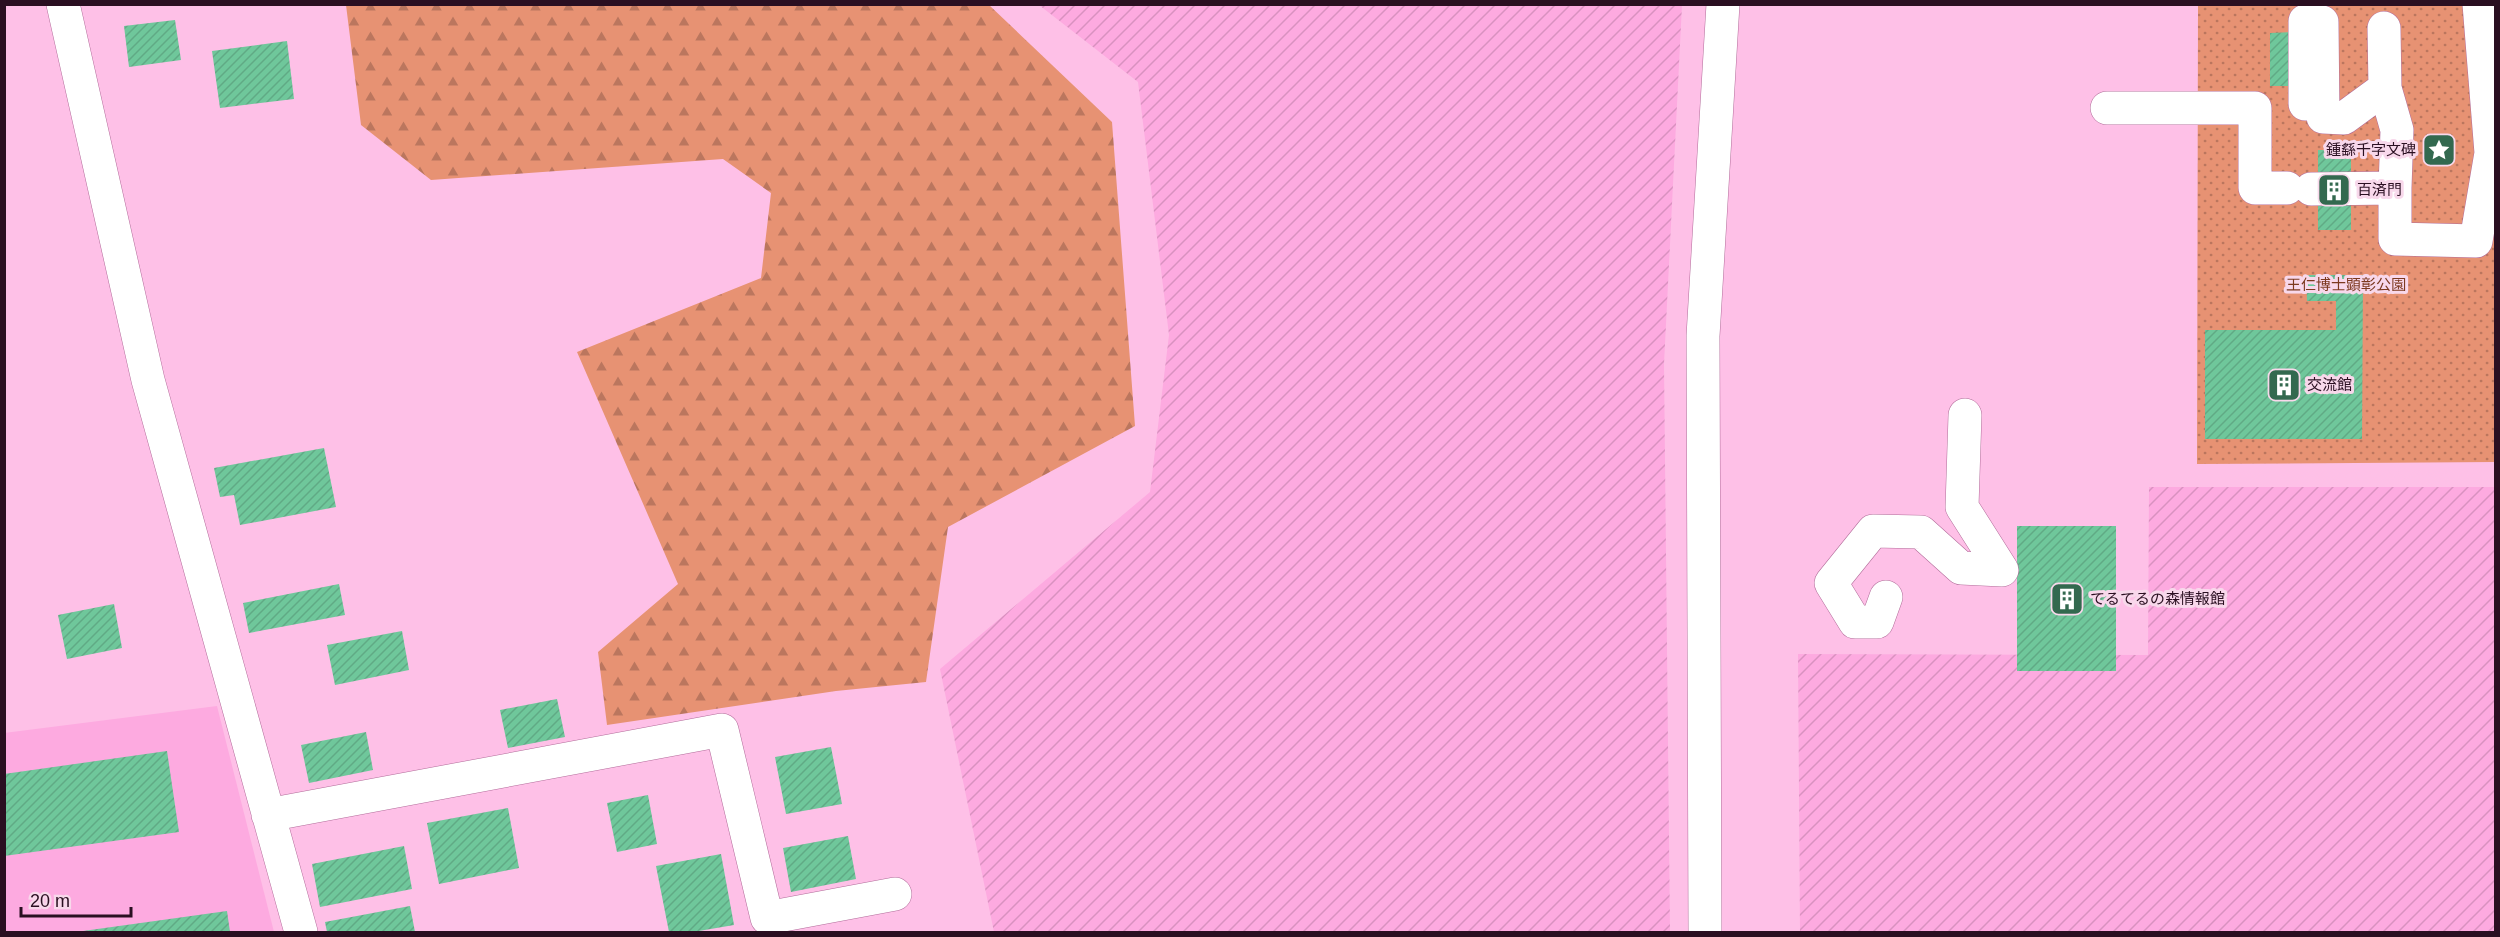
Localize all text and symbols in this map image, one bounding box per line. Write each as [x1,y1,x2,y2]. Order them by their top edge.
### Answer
place icon: 鍾繇千字文碑 [2421,132,2457,168]
place label: 鍾繇千字文碑 [2326,141,2416,158]
building icon: 百済門 [2316,172,2352,208]
place label: 百済門 [2357,181,2402,198]
park label: 王仁博士顕彰公園 [2286,276,2406,293]
building icon: 交流館 [2266,367,2302,403]
place label: 交流館 [2307,376,2352,393]
building icon: てるてるの森情報館 [2049,581,2085,617]
place label: てるてるの森情報館 [2090,590,2225,607]
scale bar [21,880,130,918]
text: 20 m [30,891,70,911]

